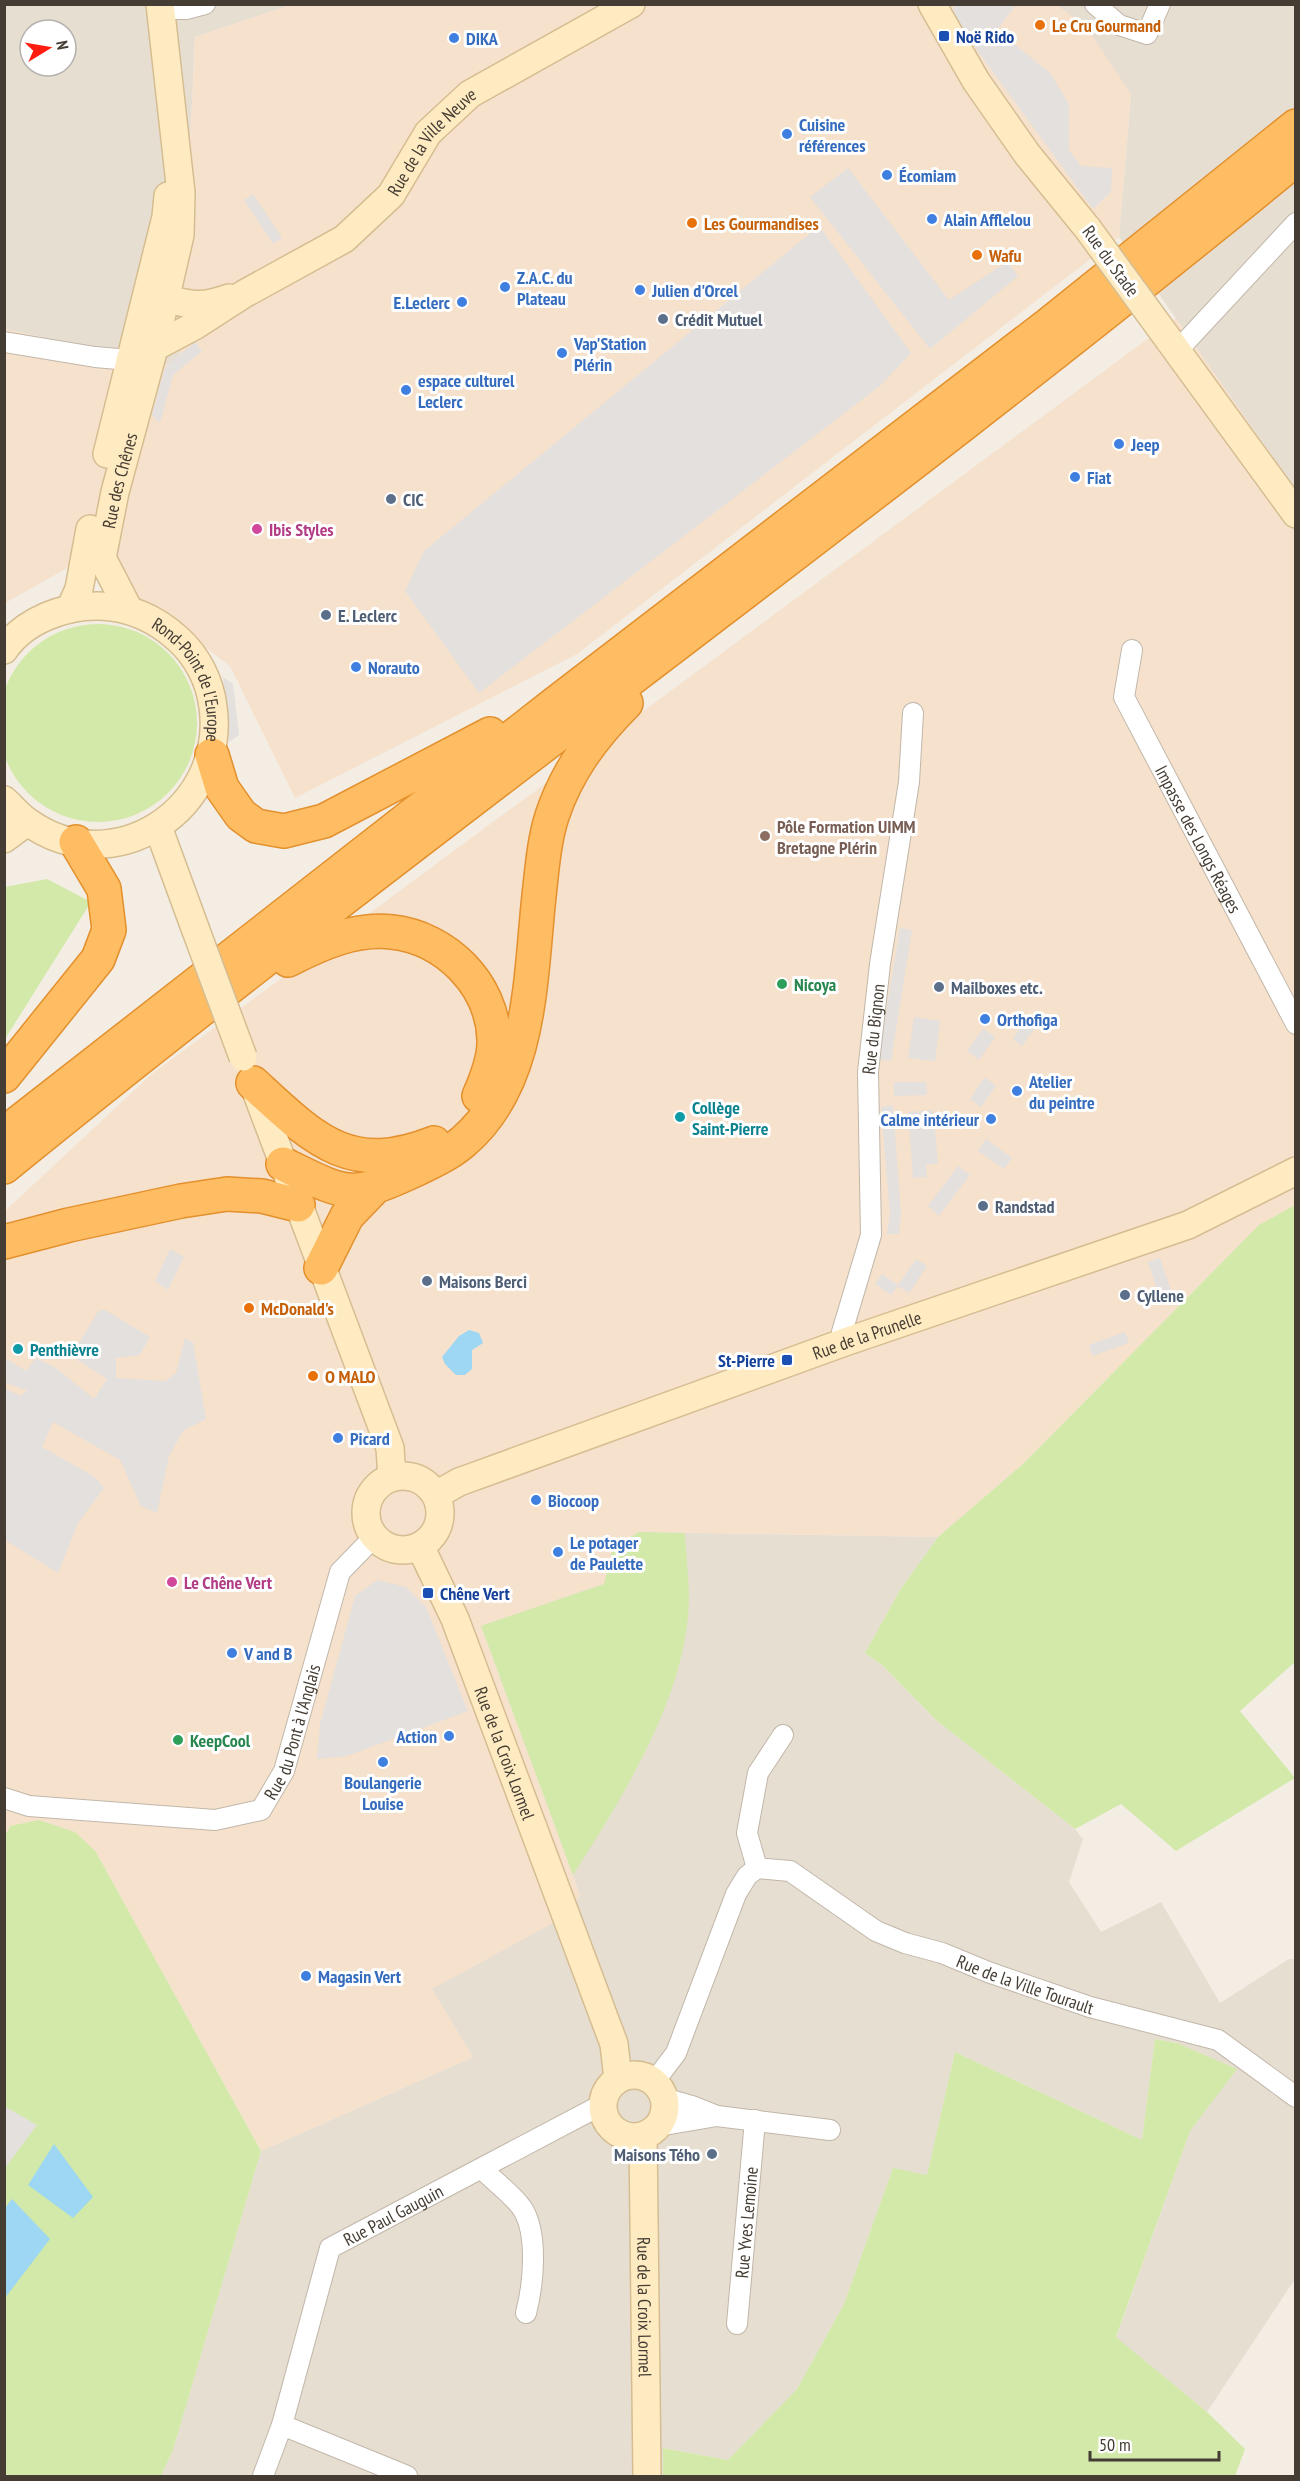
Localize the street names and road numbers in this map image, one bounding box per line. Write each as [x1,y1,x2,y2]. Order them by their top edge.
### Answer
street label: Rue de la Ville Neuve [382,82,480,200]
street label: Rue du Stade [1078,221,1144,301]
street label: Rue des Chênes [97,430,142,530]
street label: Rond-Point de l'Europe [148,612,226,743]
street label: Impasse des Longs Réages [1150,761,1247,917]
street label: Rue du Bignon [856,983,889,1075]
street label: Rue de la Prunelle [809,1305,924,1364]
street label: Rue du Pont à l'Anglais [258,1661,325,1803]
street label: Rue de la Croix Lormel [470,1683,541,1823]
street label: Rue de la Ville Tourault [953,1949,1096,2019]
street label: Rue Yves Lemoine [730,2166,762,2279]
street label: Rue Paul Gauguin [339,2179,447,2251]
street label: Rue de la Croix Lormel [633,2237,657,2378]

